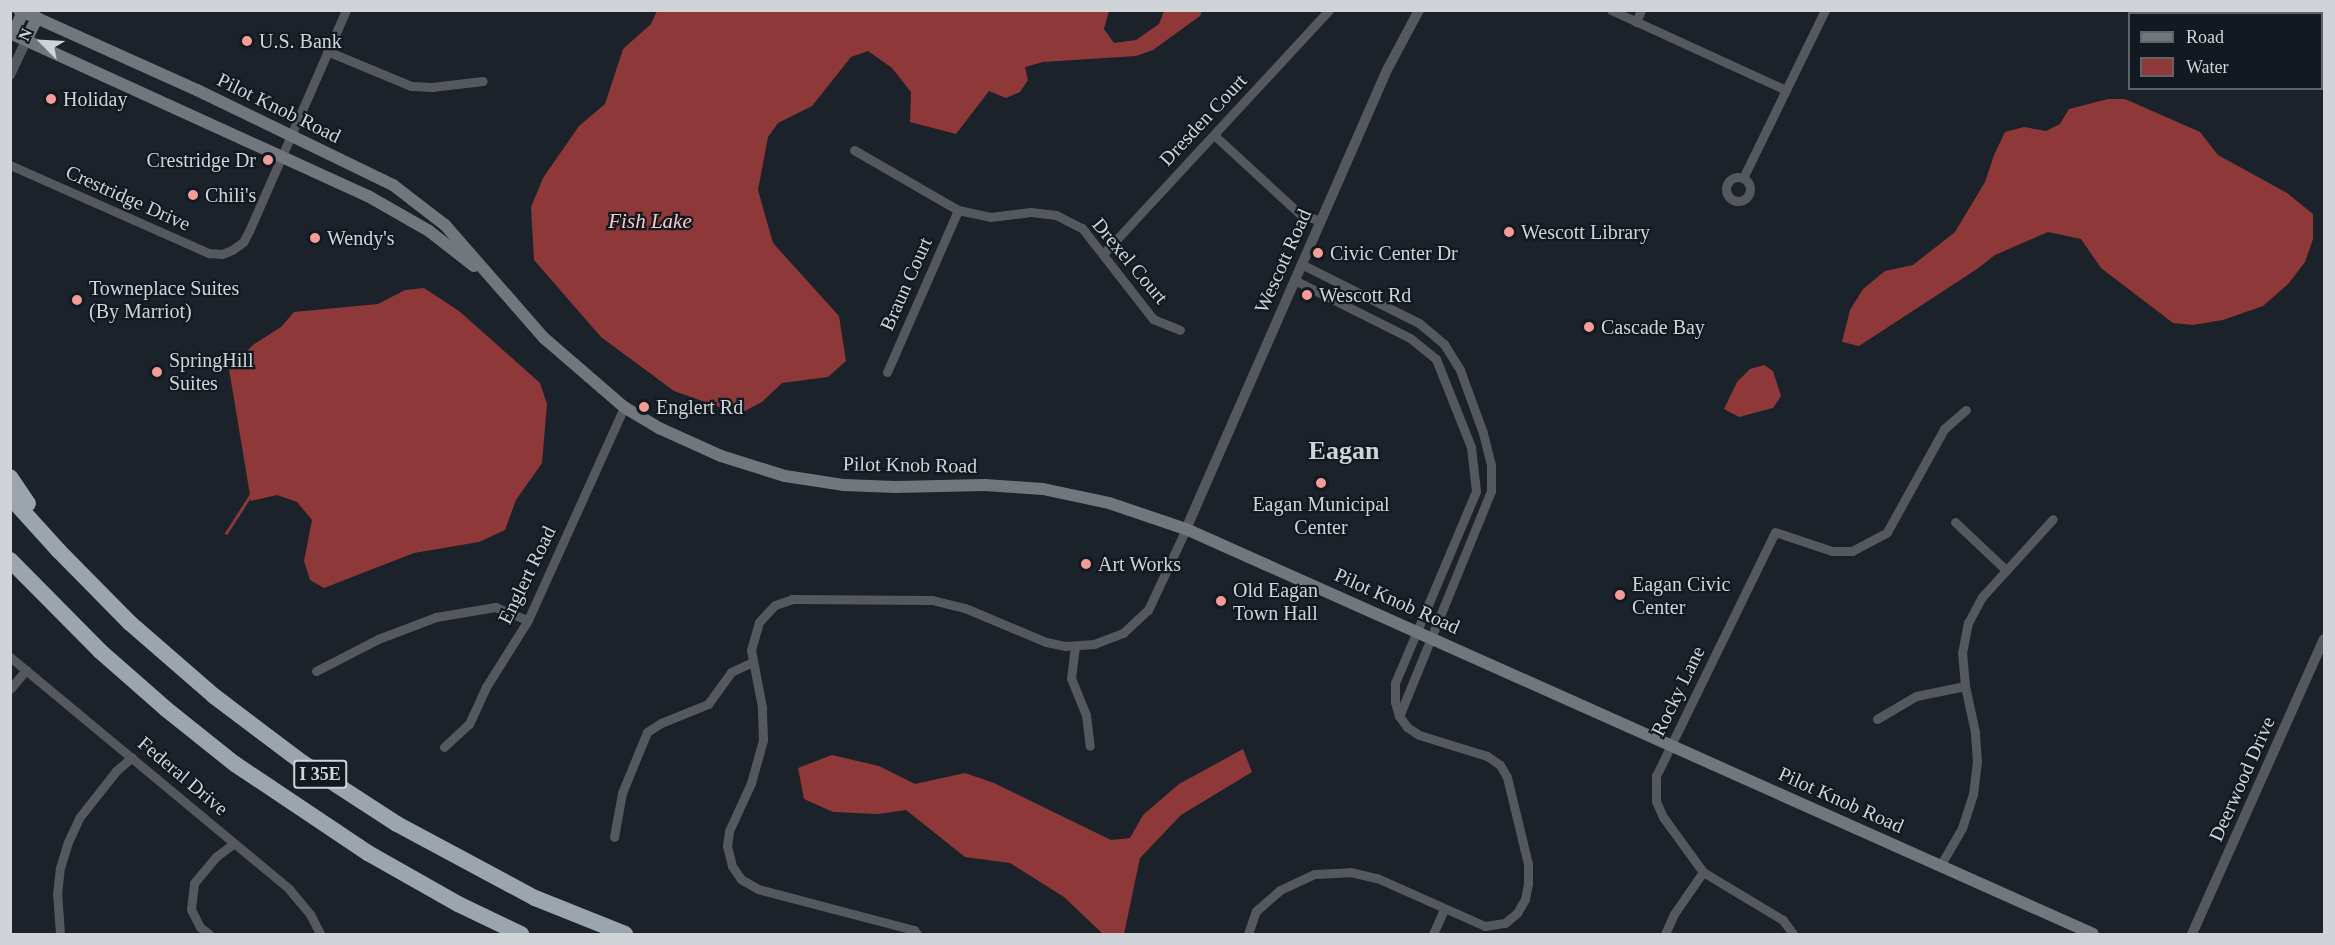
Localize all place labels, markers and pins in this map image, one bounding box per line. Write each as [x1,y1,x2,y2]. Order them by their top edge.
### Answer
place label: U.S. Bank [259,29,342,53]
marker: U.S. Bank [240,34,254,48]
place label: Holiday [63,87,127,111]
marker: Holiday [44,92,58,106]
place label: Crestridge Dr [147,148,256,172]
marker: Crestridge Dr [261,153,275,167]
place label: Chili's [205,183,256,207]
marker: Chili's [186,188,200,202]
place label: Wescott Library [1521,220,1650,244]
marker: Wescott Library [1502,225,1516,239]
place label: Wendy's [327,226,395,250]
marker: Wendy's [308,231,322,245]
place label: Civic Center Dr [1330,241,1458,265]
marker: Civic Center Dr [1311,246,1325,260]
place label: Towneplace Suites (By Marriot) [89,276,239,323]
place label: Wescott Rd [1319,283,1411,307]
marker: Wescott Rd [1300,288,1314,302]
marker: Towneplace Suites (By Marriot) [70,293,84,307]
place label: Cascade Bay [1601,315,1705,339]
marker: Cascade Bay [1582,320,1596,334]
place label: SpringHill Suites [169,348,253,395]
marker: SpringHill Suites [150,365,164,379]
place label: Englert Rd [656,395,743,419]
marker: Englert Rd [637,400,651,414]
marker: Eagan Municipal Center [1314,476,1328,490]
place label: Eagan Municipal Center [1252,492,1390,539]
place label: Art Works [1098,552,1181,576]
marker: Art Works [1079,557,1093,571]
place label: Eagan Civic Center [1632,572,1730,619]
place label: Old Eagan Town Hall [1233,578,1318,625]
marker: Eagan Civic Center [1613,588,1627,602]
marker: Old Eagan Town Hall [1214,594,1228,608]

